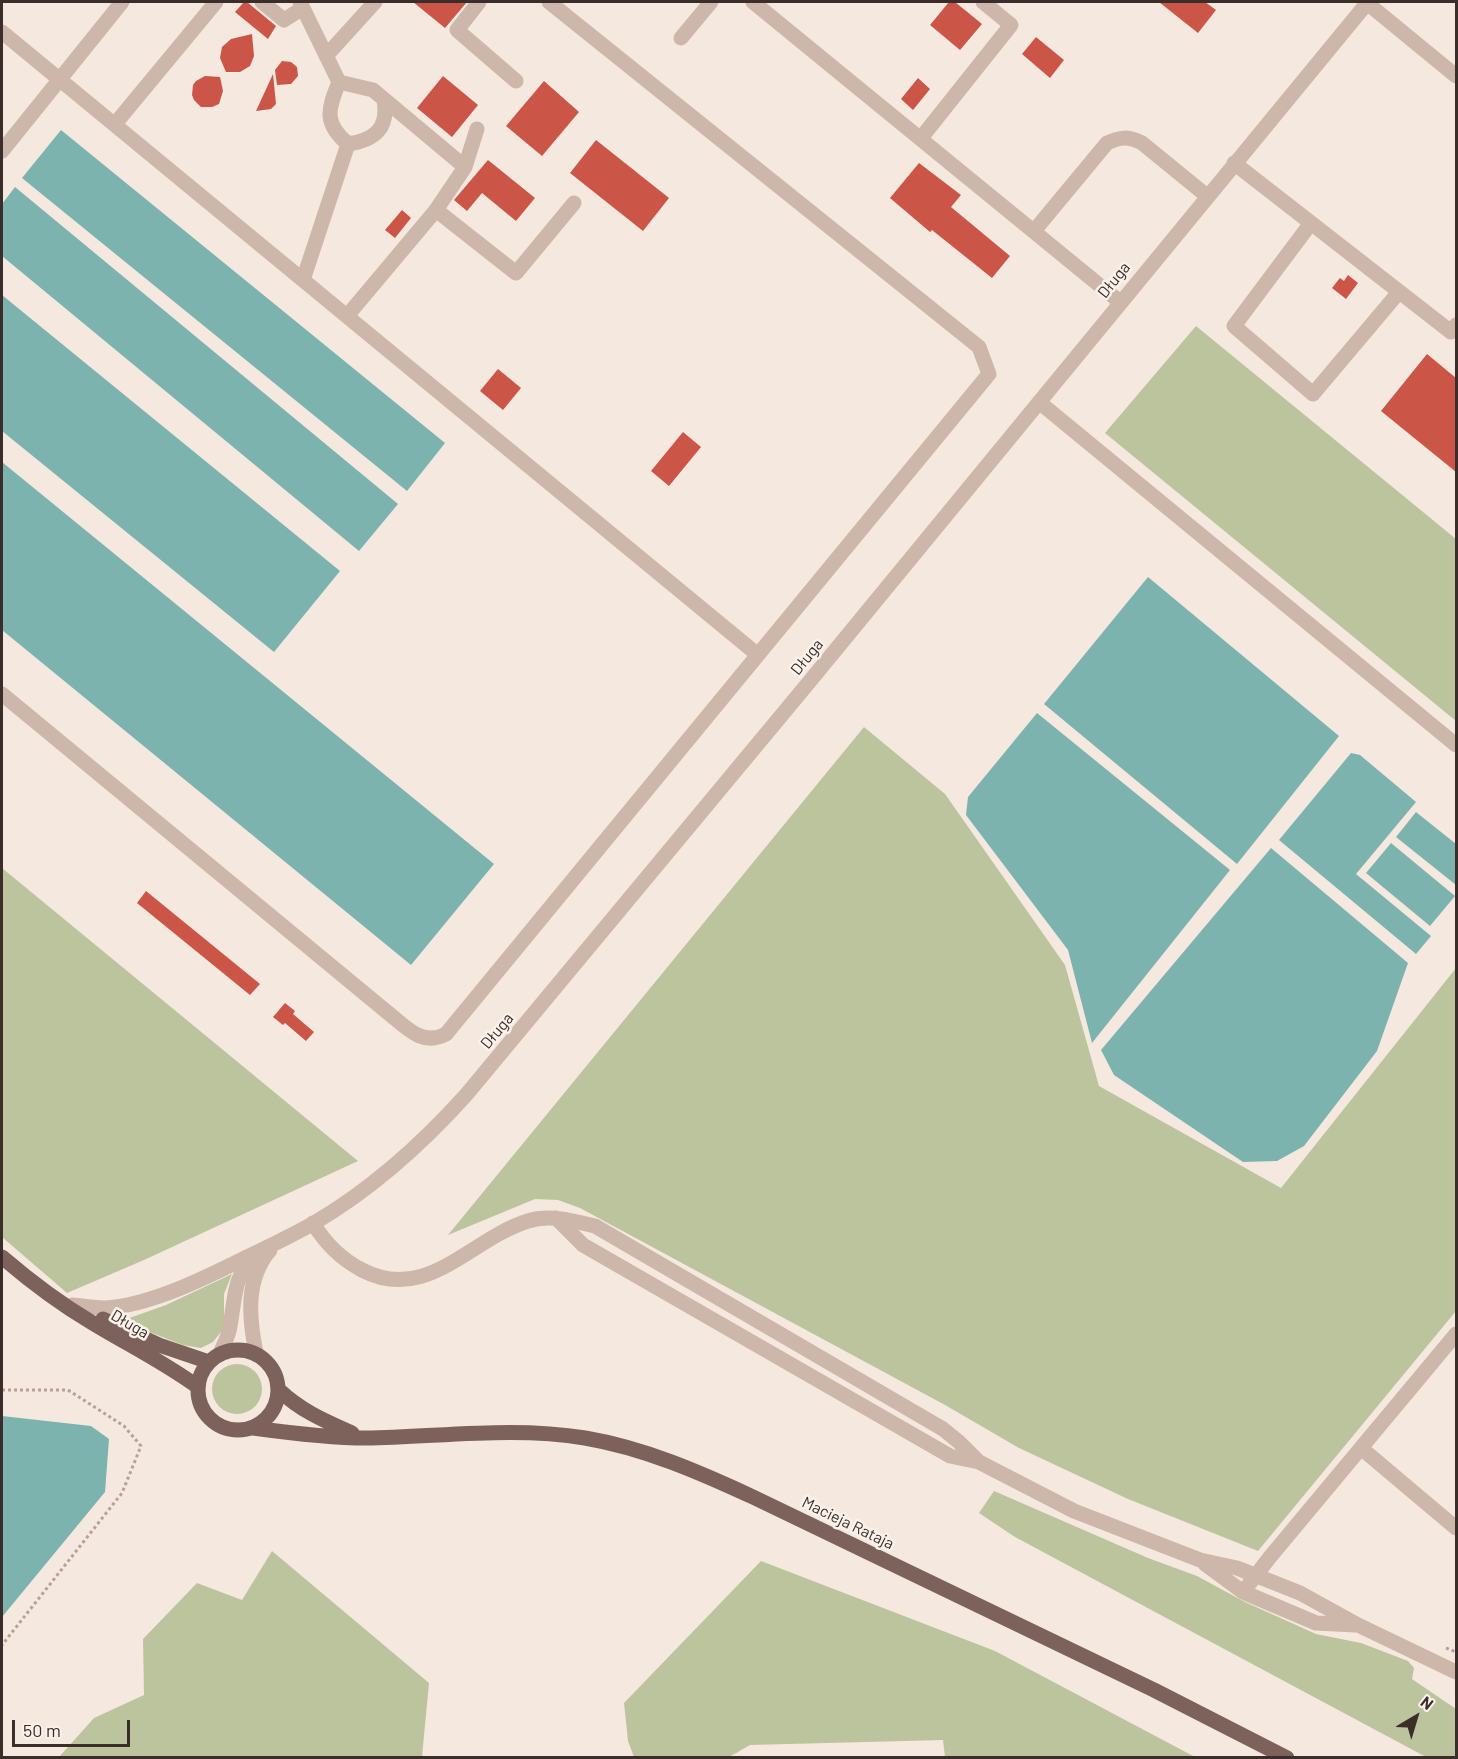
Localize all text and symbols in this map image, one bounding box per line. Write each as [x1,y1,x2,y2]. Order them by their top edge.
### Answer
street label: Długa [1094,258,1134,302]
street label: Długa [787,635,827,679]
street label: Długa [477,1009,517,1053]
street label: Długa [108,1306,152,1342]
street label: Macieja Rataja [799,1492,897,1554]
north arrow [1386,1687,1446,1747]
text: N [1417,1692,1437,1713]
scale bar [15,1708,134,1746]
text: 50 m [23,1719,61,1741]

